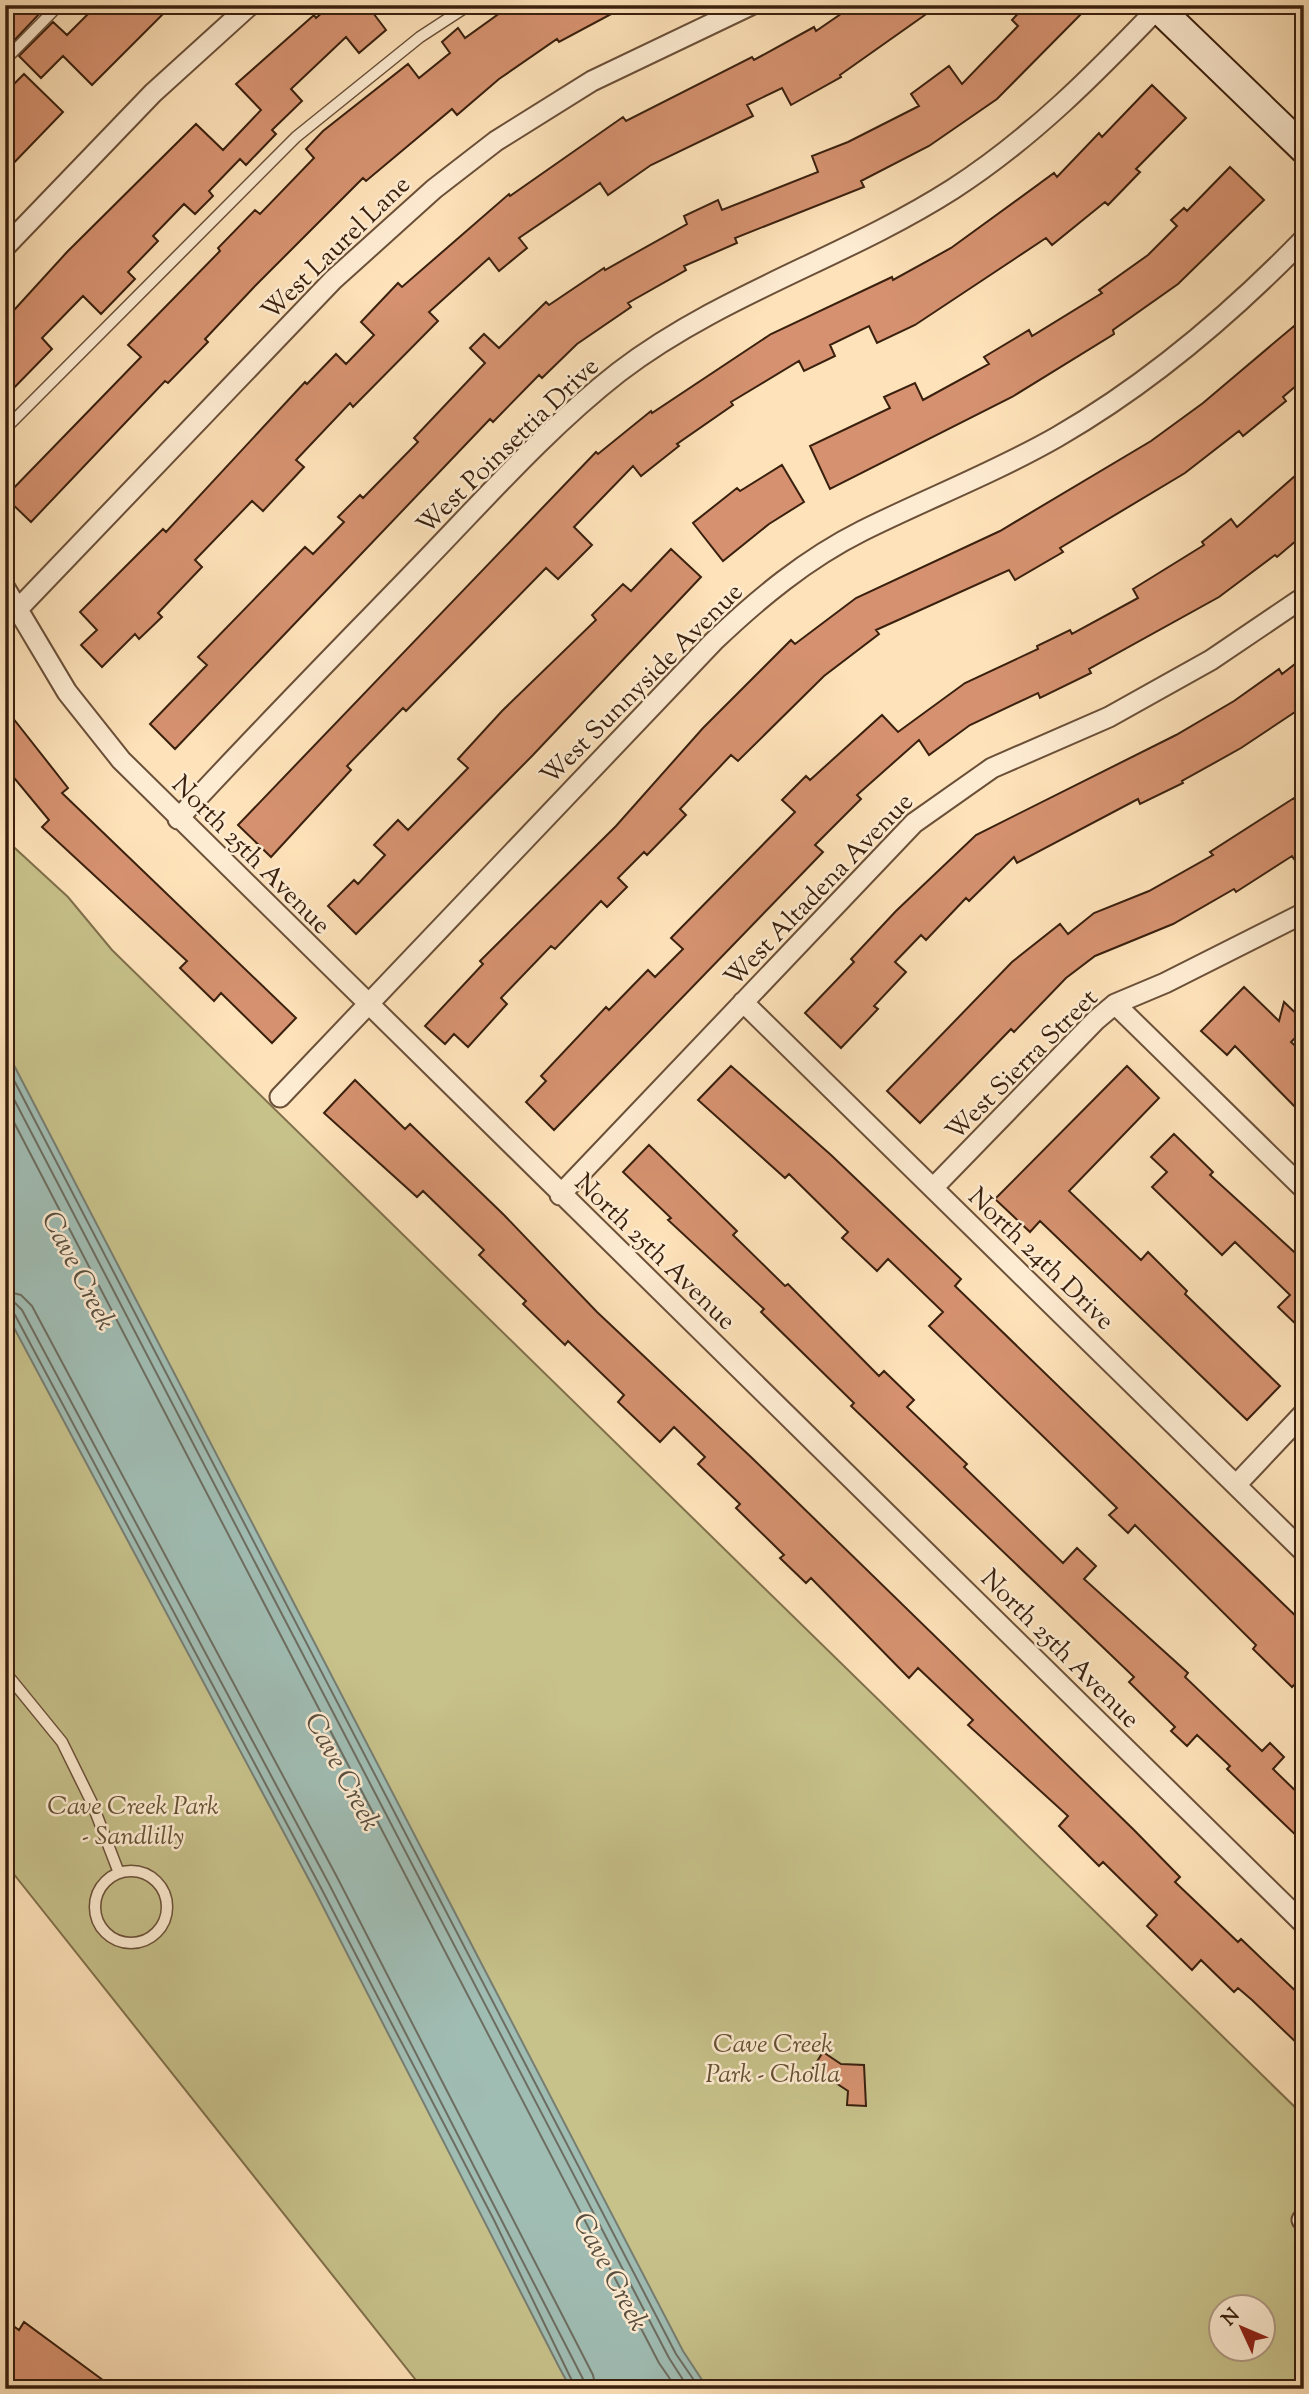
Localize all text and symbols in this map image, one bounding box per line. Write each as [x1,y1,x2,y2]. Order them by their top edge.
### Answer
street label: West Laurel Lane [254,168,420,330]
street label: West Poinsettia Drive [409,350,608,544]
street label: West Sunnyside Avenue [533,575,752,794]
street label: North 25th Avenue [162,768,338,944]
street label: West Altadena Avenue [717,785,923,996]
street label: West Sierra Street [938,981,1107,1150]
street label: North 25th Avenue [565,1166,743,1340]
street label: North 24th Drive [959,1180,1122,1340]
water label: Cave Creek [30,1205,125,1338]
street label: North 25th Avenue [971,1562,1147,1738]
water label: Cave Creek [293,1706,390,1839]
park label: Cave Creek Park - Sandlilly [47,1789,219,1856]
park label: Cave Creek Park - Cholla [706,2027,840,2094]
water label: Cave Creek [561,2206,658,2339]
north arrow [1208,2292,1278,2362]
text: N [1217,2303,1247,2333]

